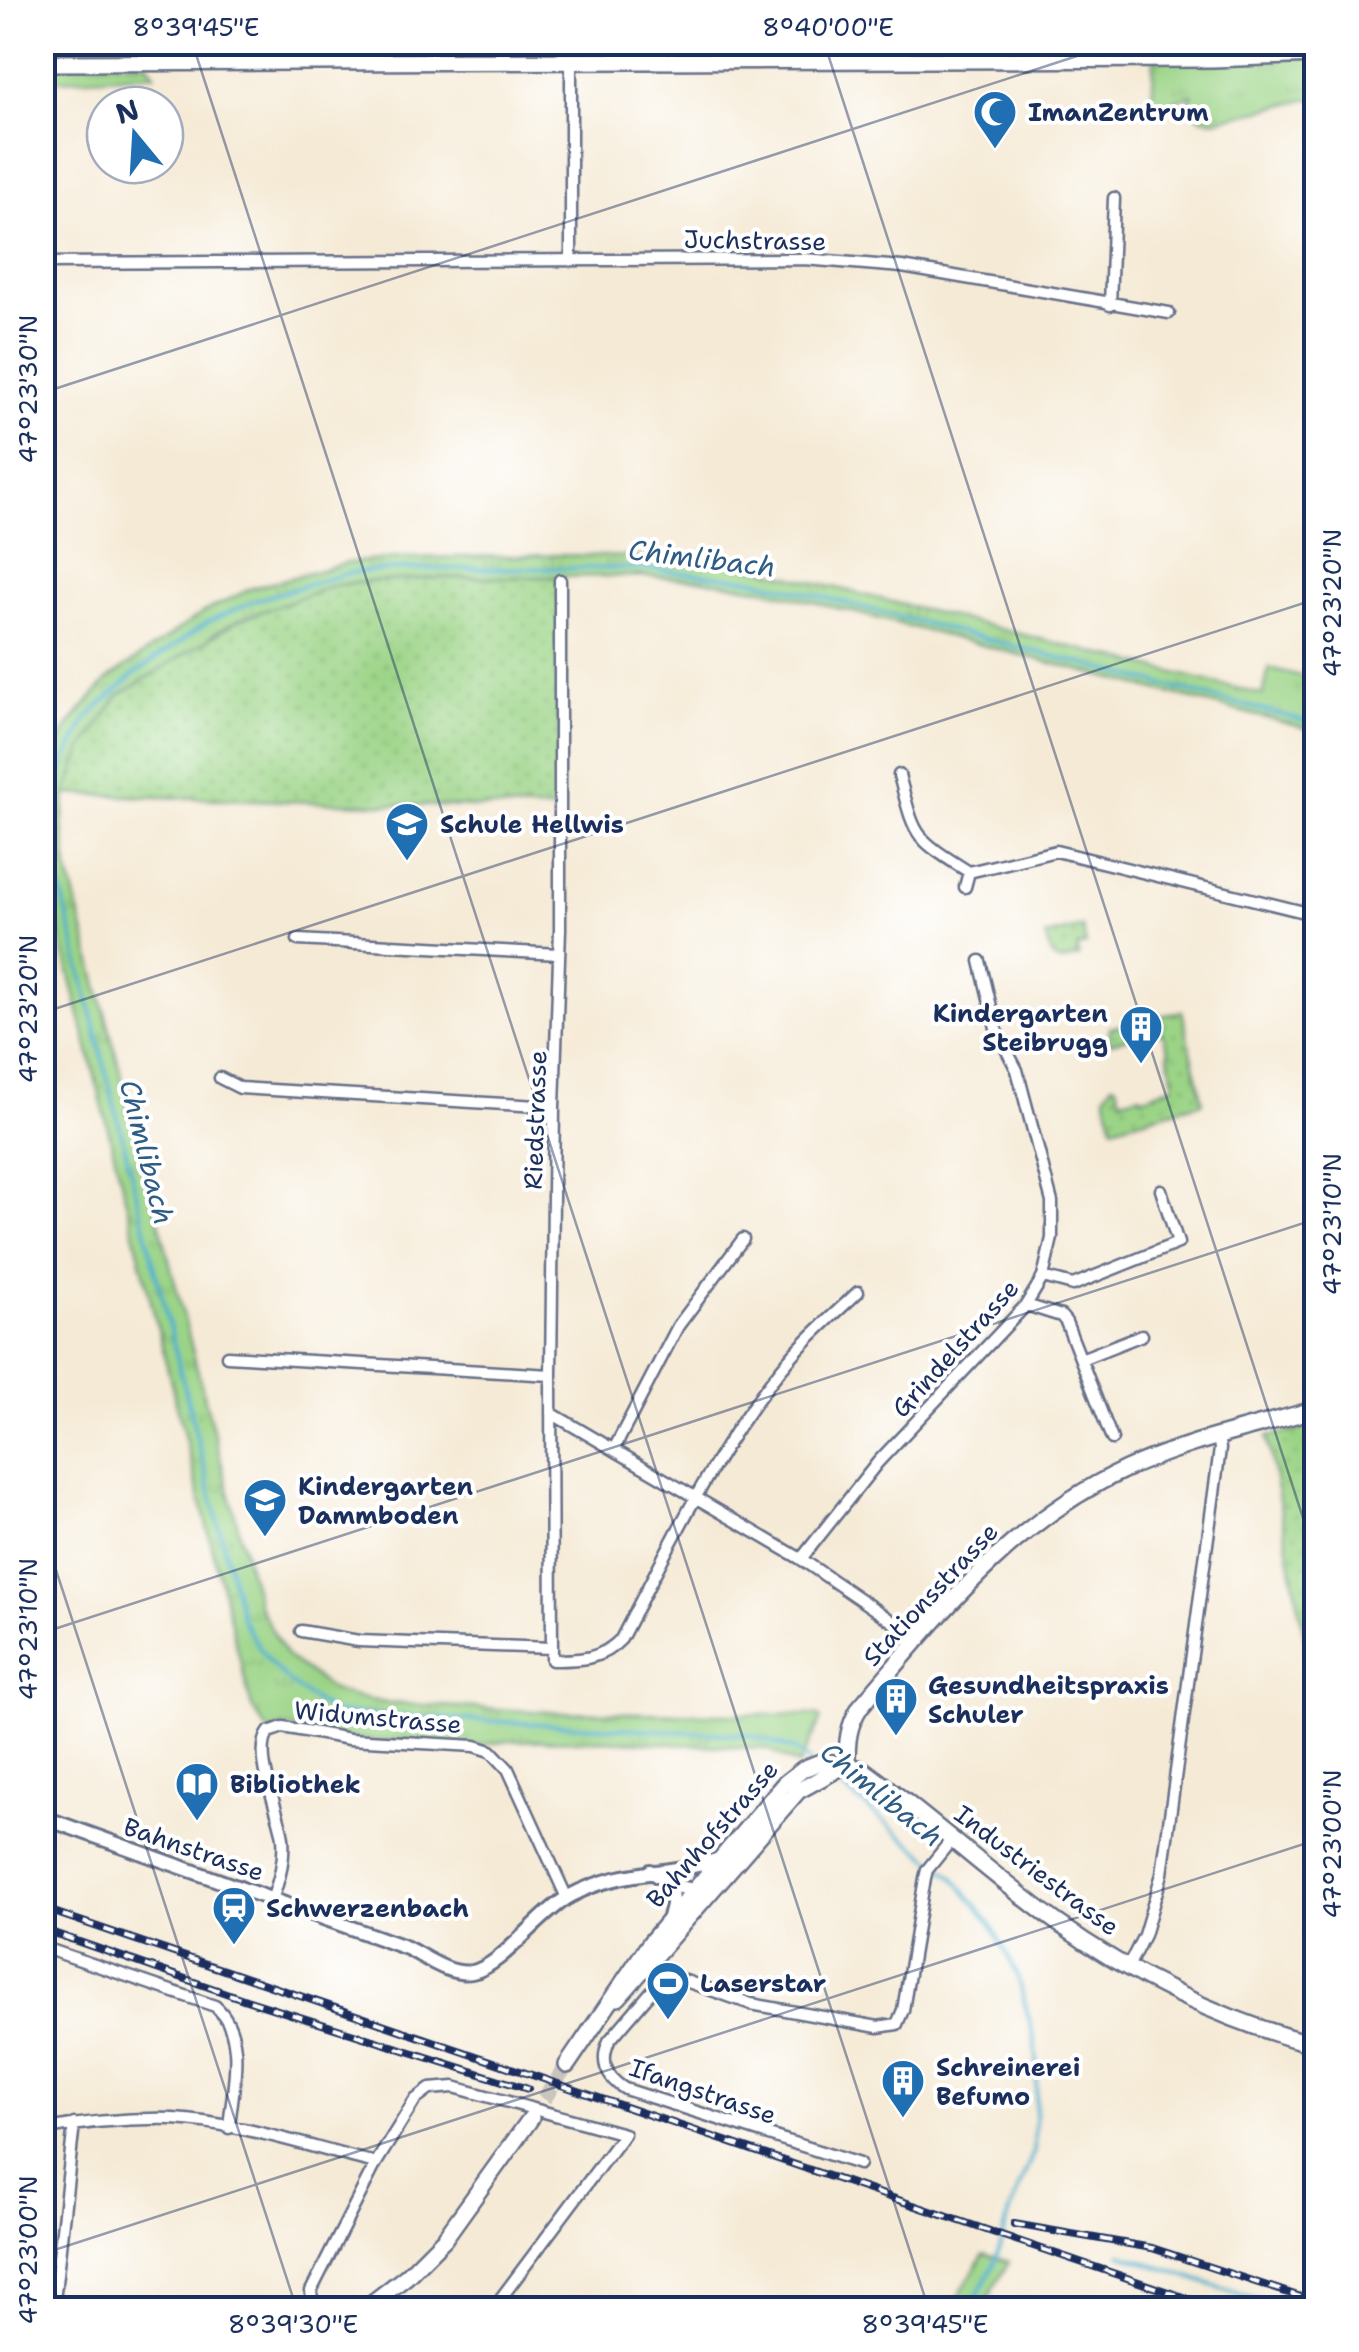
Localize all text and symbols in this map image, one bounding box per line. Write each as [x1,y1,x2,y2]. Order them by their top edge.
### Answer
text: 8°39'45"E [133,10,259,44]
text: 8°40'00"E [762,10,894,44]
north arrow [85,85,185,185]
mosque icon: ImanZentrum [972,89,1018,150]
text: N [111,90,144,133]
place label: ImanZentrum [1028,95,1209,129]
street label: Juchstrasse [683,222,827,258]
text: 47°23'30"N [11,315,45,463]
text: 47°23'20"N [1315,529,1349,677]
water label: Chimlibach [626,530,778,586]
school or university icon: Schule Hellwis [384,801,430,862]
place label: Schule Hellwis [440,807,624,841]
text: 47°23'20"N [11,935,45,1083]
place label: Kindergarten Steibrugg [933,996,1108,1059]
building icon: Kindergarten Steibrugg [1118,1004,1164,1065]
street label: Riedstrasse [516,1050,554,1190]
water label: Chimlibach [111,1076,183,1228]
text: 47°23'10"N [1315,1153,1349,1295]
street label: Grindelstrasse [884,1272,1026,1424]
place label: Kindergarten Dammboden [298,1469,474,1532]
school or university icon: Kindergarten Dammboden [242,1477,288,1538]
street label: Stationsstrasse [855,1515,1005,1673]
text: 47°23'10"N [11,1558,45,1700]
place label: Gesundheitspraxis Schuler [928,1668,1169,1731]
building icon: Gesundheitspraxis Schuler [873,1676,919,1737]
street label: Widumstrasse [293,1693,463,1741]
water label: Chimlibach [812,1733,952,1855]
street label: Bahnhofstrasse [638,1753,786,1915]
library icon: Bibliothek [174,1761,220,1822]
place label: Bibliothek [230,1767,361,1801]
text: 47°23'00"N [1315,1769,1349,1919]
street label: Industriestrasse [948,1797,1126,1943]
street label: Bahnstrasse [119,1809,269,1889]
station icon: Schwerzenbach [211,1885,257,1946]
place label: Schwerzenbach [266,1891,469,1925]
sports icon: Laserstar [645,1960,691,2021]
place label: Laserstar [700,1966,826,2000]
street label: Ifangstrasse [625,2050,781,2132]
place label: Schreinerei Befumo [936,2050,1080,2113]
building icon: Schreinerei Befumo [880,2058,926,2119]
text: 47°23'00"N [11,2175,45,2325]
text: 8°39'30"E [228,2307,358,2341]
text: 8°39'45"E [862,2307,988,2341]

